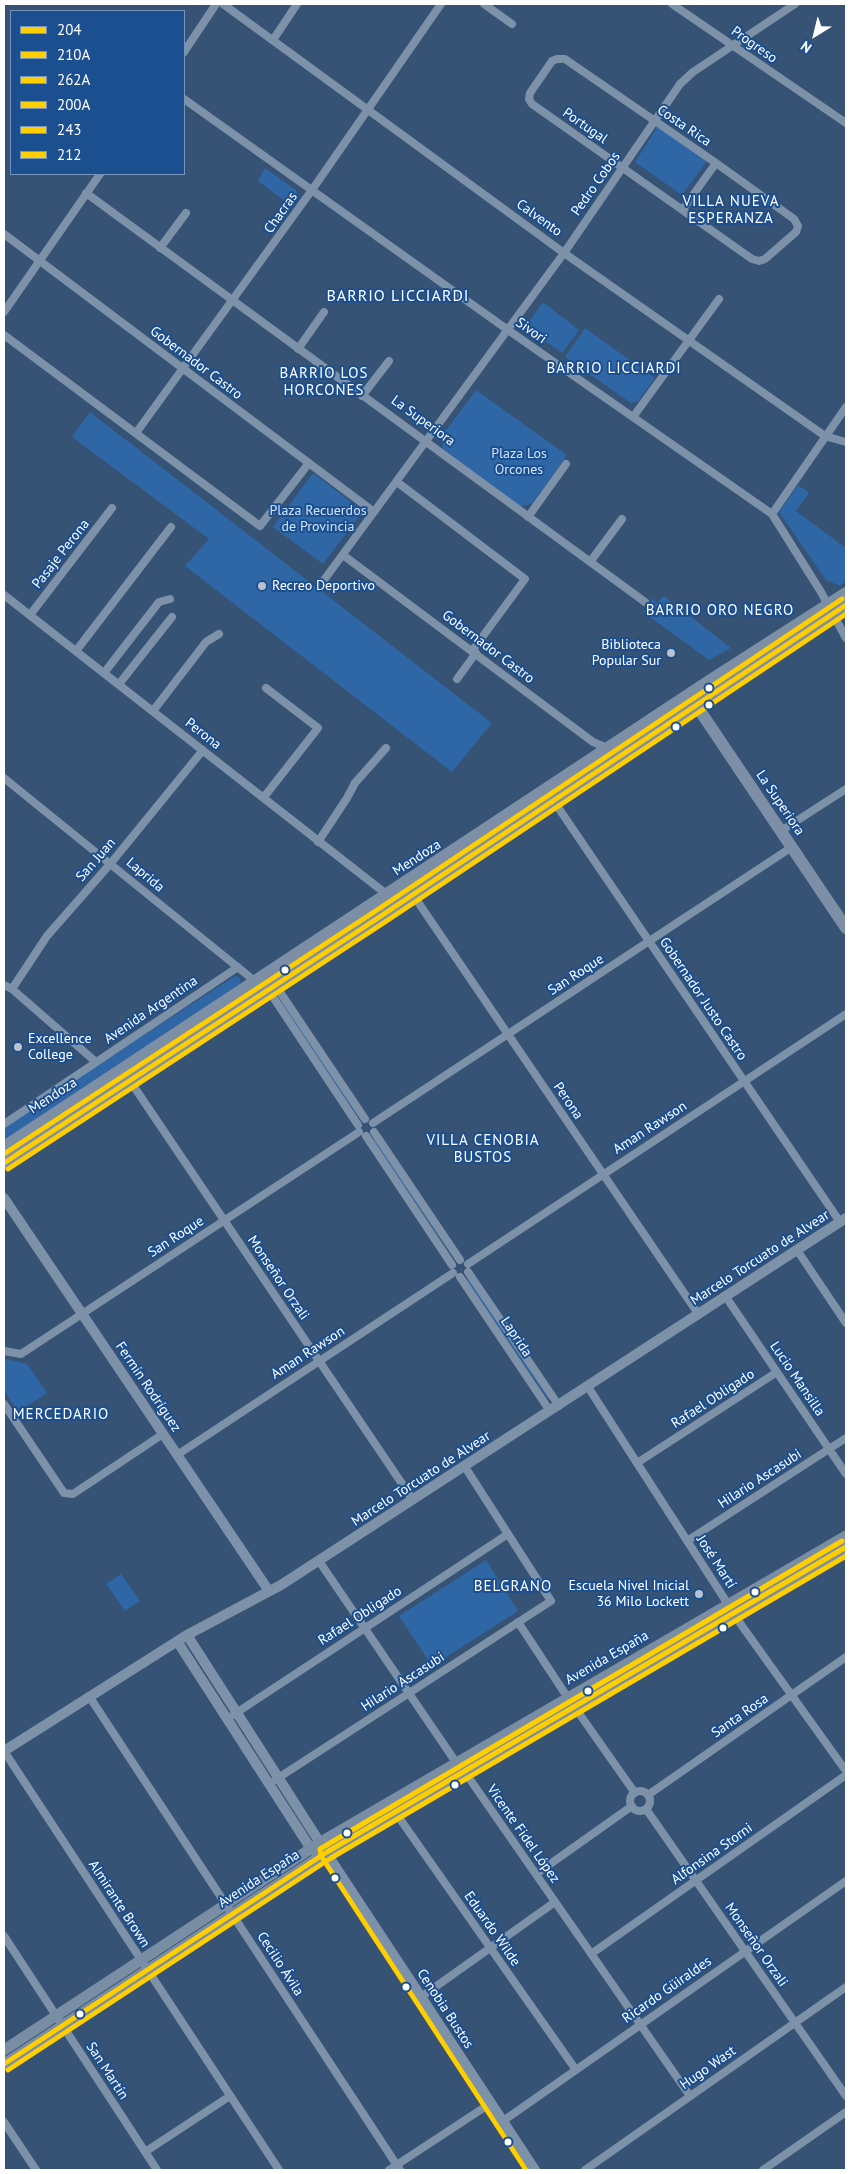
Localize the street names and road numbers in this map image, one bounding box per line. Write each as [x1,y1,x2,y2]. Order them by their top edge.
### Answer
street label: Progreso [728,23,780,67]
street label: Costa Rica [654,102,714,150]
street label: Portugal [559,105,611,147]
street label: Pedro Cobos [568,149,624,219]
street label: Chacras [261,189,301,237]
street label: Calvento [513,196,565,240]
street label: Sivori [512,314,550,348]
street label: Gobernador Castro [147,323,245,403]
street label: La Superiora [388,392,458,450]
street label: Pasaje Perona [29,516,93,592]
street label: Gobernador Castro [439,607,537,687]
street label: Perona [182,715,224,753]
street label: La Superiora [752,767,808,839]
street label: San Juan [73,835,119,885]
street label: Mendoza [390,836,444,880]
street label: Laprida [123,854,167,896]
street label: Gobernador Justo Castro [656,934,750,1064]
street label: San Roque [545,951,607,999]
street label: Avenida Argentina [101,972,201,1048]
street label: Mendoza [26,1074,80,1118]
street label: Perona [549,1079,587,1123]
street label: Aman Rawson [610,1098,690,1158]
street label: Marcelo Torcuato de Alvear [687,1207,833,1309]
street label: San Roque [145,1213,207,1261]
street label: Monseñor Orzali [244,1233,312,1323]
street label: Laprida [497,1314,535,1360]
street label: Aman Rawson [268,1323,348,1383]
street label: Fermín Rodríguez [112,1339,184,1435]
street label: Lucio Mansilla [766,1339,828,1419]
street label: Rafael Obligado [668,1366,758,1432]
street label: Marcelo Torcuato de Alvear [348,1428,494,1530]
street label: Hilario Ascasubi [715,1446,805,1512]
street label: José Martí [693,1532,739,1592]
street label: Rafael Obligado [315,1583,405,1649]
street label: Avenida España [562,1627,652,1689]
street label: Hilario Ascasubi [358,1649,448,1715]
street label: Santa Rosa [708,1690,772,1742]
street label: Vicente Fidel López [483,1782,563,1886]
street label: Alfonsina Storni [668,1820,756,1888]
street label: Avenida España [215,1846,303,1912]
street label: Almirante Brown [85,1857,153,1951]
street label: Eduardo Wilde [460,1888,524,1970]
street label: Monseñor Orzali [721,1900,791,1990]
street label: Cecilio Ávila [253,1929,307,1999]
street label: Ricardo Güiraldes [619,1953,715,2027]
street label: Cenobia Bustos [413,1966,477,2052]
street label: San Martín [82,2039,132,2103]
street label: Hugo Wast [677,2043,739,2093]

